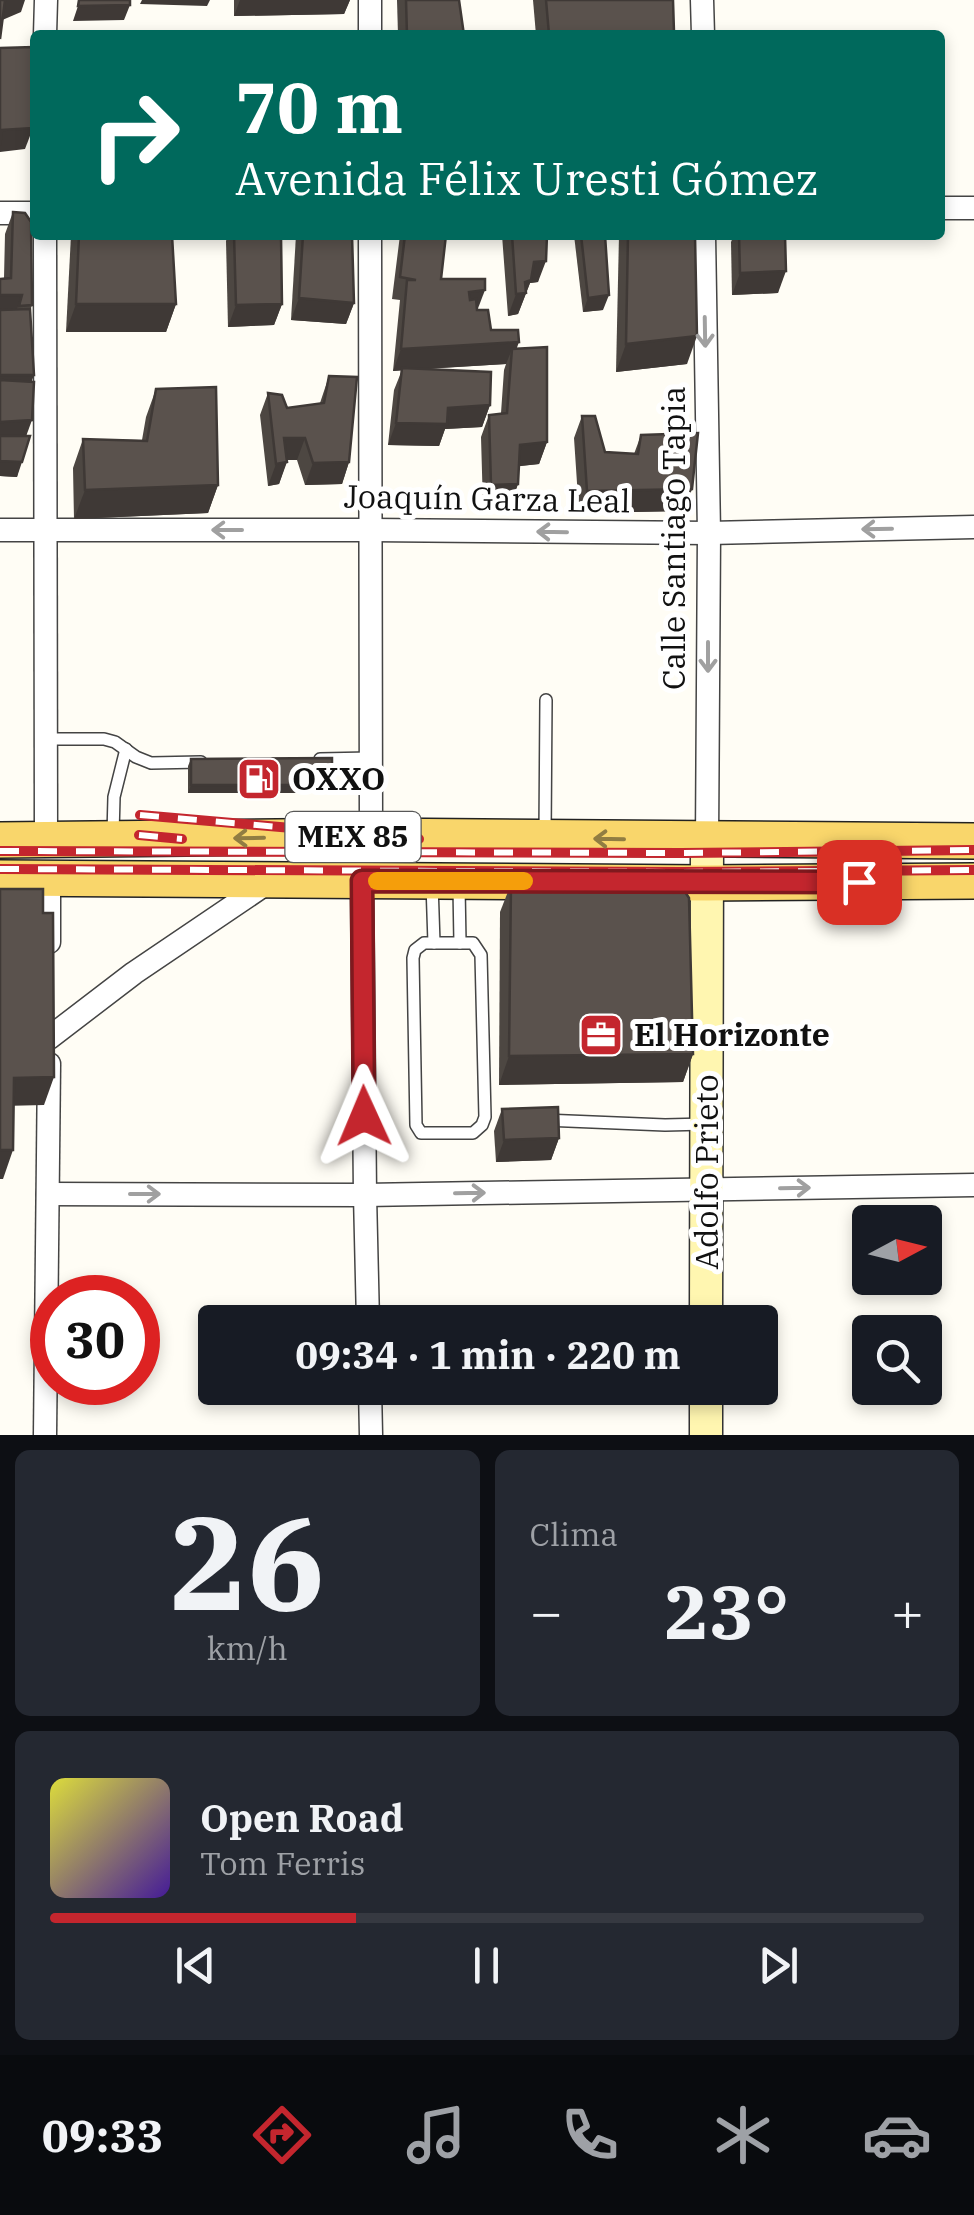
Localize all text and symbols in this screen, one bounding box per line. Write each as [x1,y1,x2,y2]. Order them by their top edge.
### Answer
text: 70 m [235,61,403,152]
icon: right [70,70,200,200]
text: Avenida Félix Uresti Gómez [235,149,818,207]
one-way arrow [696,316,715,348]
street label: Calle Santiago Tapia [652,386,694,690]
street label: Joaquín Garza Leal [343,475,631,521]
one-way arrow [211,520,244,540]
one-way arrow [861,520,893,539]
one-way arrow [536,522,568,541]
one-way arrow [698,640,718,673]
fuel station icon: OXXO [236,756,282,802]
place label: OXXO [292,757,385,799]
road number: MEX 85 [286,812,420,862]
one-way arrow [234,828,266,847]
one-way arrow [594,830,626,849]
pin [817,840,902,925]
icon: arrive [832,855,887,910]
office icon: El Horizonte [578,1012,624,1058]
place label: El Horizonte [634,1013,830,1055]
position arrow [312,1064,416,1168]
street label: Adolfo Prieto [685,1074,727,1270]
one-way arrow [779,1178,811,1197]
one-way arrow [128,1184,161,1204]
one-way arrow [454,1184,486,1202]
north arrow [852,1205,942,1295]
map controls [852,1205,942,1405]
speed limit sign: 30 [30,1275,160,1405]
button: search [852,1315,942,1405]
text: 09:34 · 1 min · 220 m [295,1330,681,1379]
text: 26 [169,1477,325,1646]
text: Clima [530,1513,618,1555]
text: 23° [664,1562,789,1660]
text: − [530,1576,563,1647]
text: + [891,1576,924,1647]
text: km/h [207,1627,288,1669]
text: Open Road [200,1793,404,1842]
text: Tom Ferris [200,1842,365,1884]
icon: previous [168,1938,223,1993]
icon: pause [459,1938,514,1993]
icon: next [751,1938,806,1993]
icon: directions [247,2100,317,2170]
icon: music [401,2100,471,2170]
icon: phone [555,2100,625,2170]
icon: climate [708,2100,778,2170]
icon: car [862,2100,932,2170]
text: 09:33 [42,2106,164,2164]

